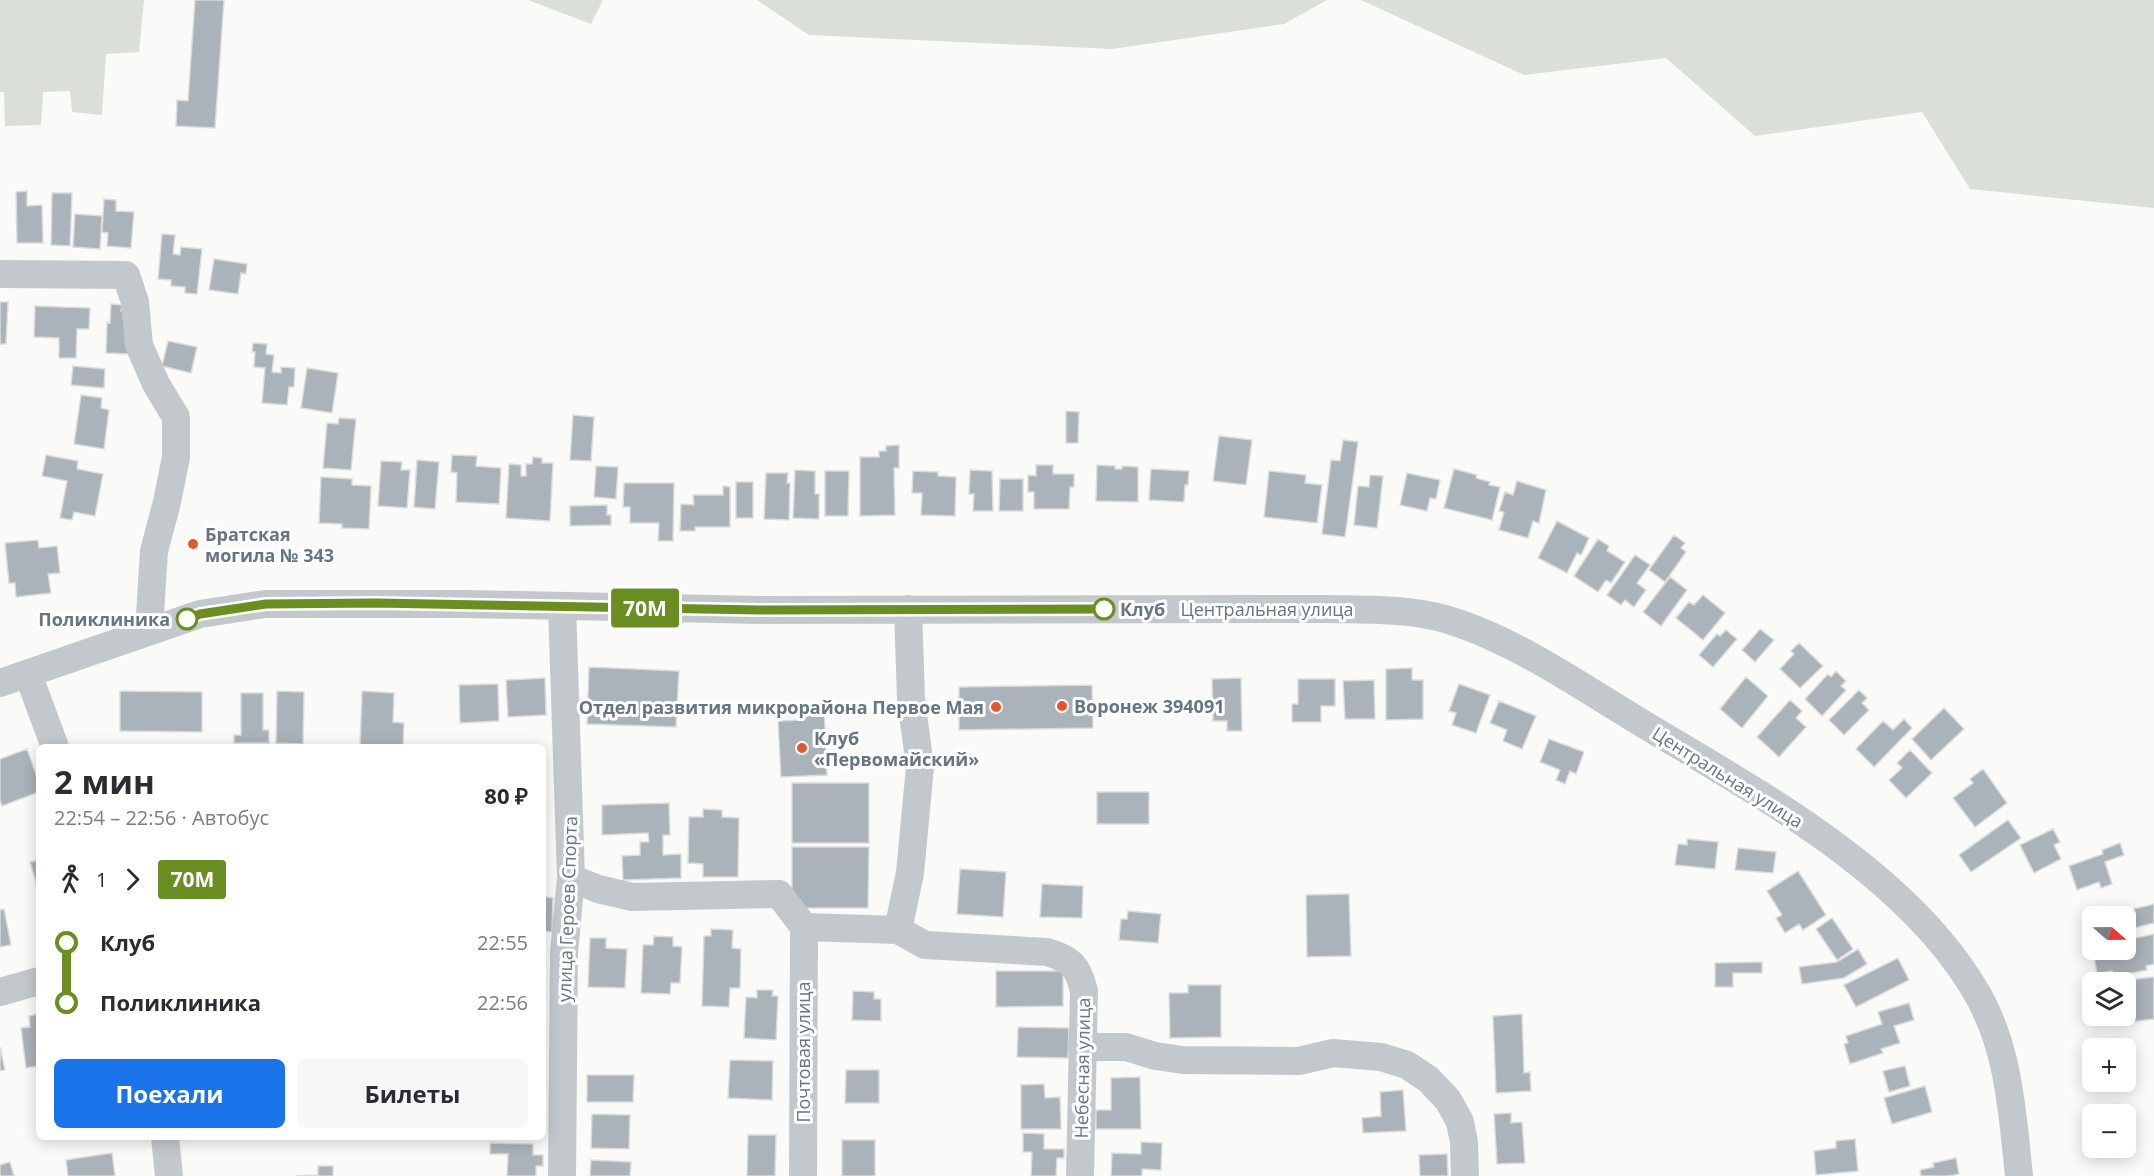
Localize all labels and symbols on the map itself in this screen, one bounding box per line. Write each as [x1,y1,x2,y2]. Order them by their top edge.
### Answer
place label: Братская могила № 343 [205,522,334,567]
marker: Братская могила № 343 [186,537,200,551]
line badge: 70М [610,588,680,628]
place label: Клуб [1120,597,1165,621]
street label: Центральная улица [1180,597,1354,621]
marker: Клуб [1093,598,1115,620]
place label: Поликлиника [38,607,170,631]
marker: Поликлиника [176,608,198,630]
place label: Воронеж 394091 [1074,694,1224,718]
place label: Отдел развития микрорайона Первое Мая [579,695,984,719]
marker: Воронеж 394091 [1055,699,1069,713]
marker: Отдел развития микрорайона Первое Мая [989,700,1003,714]
street label: Центральная улица [1648,721,1808,833]
place label: Клуб «Первомайский» [814,726,979,771]
marker: Клуб «Первомайский» [795,741,809,755]
street label: улица Героев Спорта [552,816,582,1002]
north arrow [2082,906,2136,960]
street label: Почтовая улица [791,981,815,1123]
street label: Небесная улица [1069,997,1095,1139]

